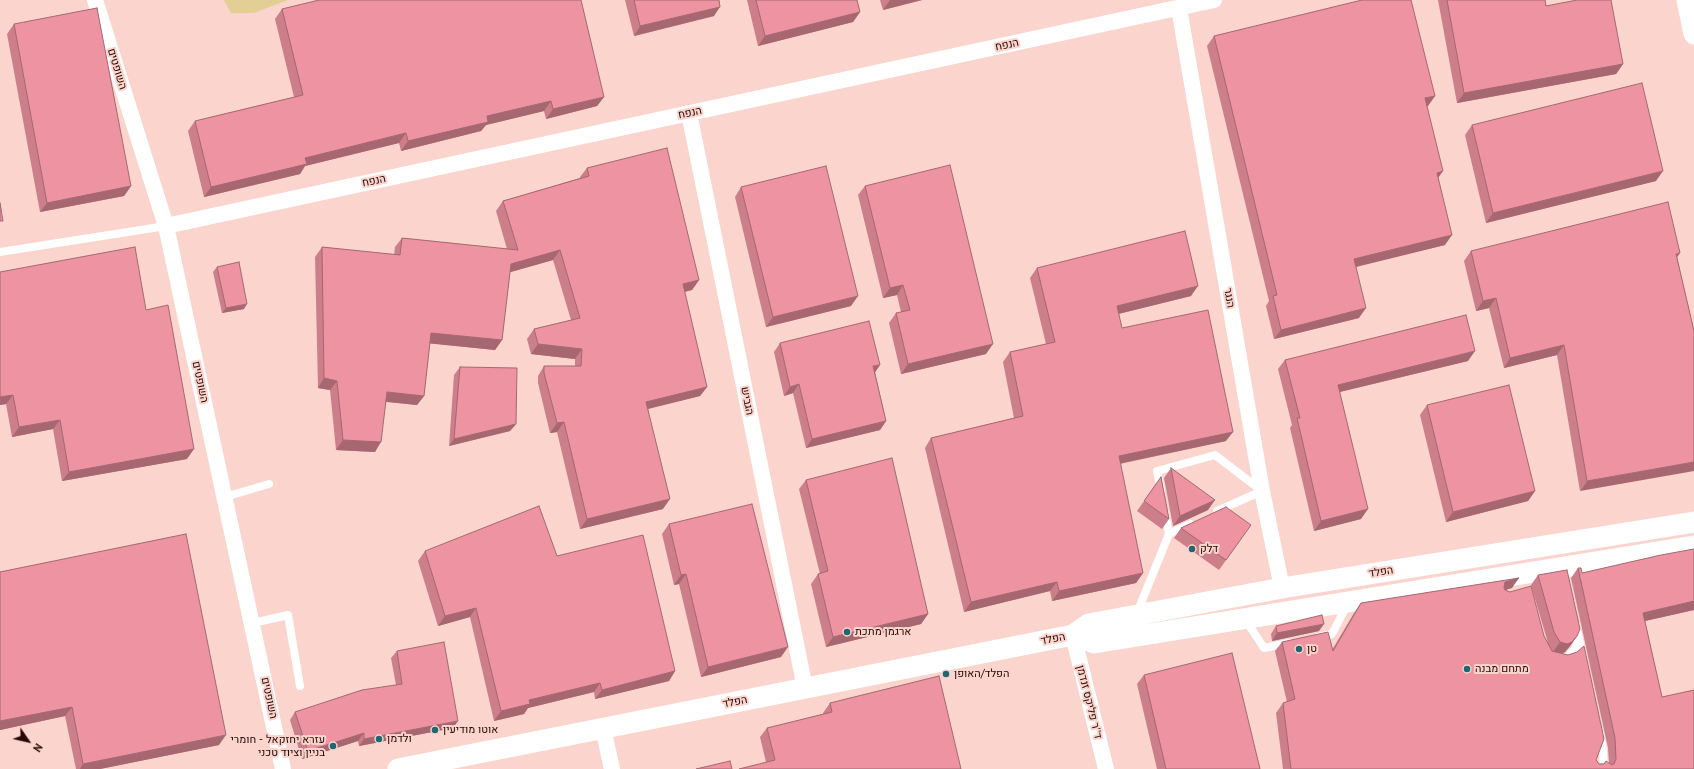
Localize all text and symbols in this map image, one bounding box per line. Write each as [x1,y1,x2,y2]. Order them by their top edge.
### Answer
street label: הנפח [994,36,1020,54]
street label: השופטים [104,47,130,91]
street label: הנפח [677,104,703,122]
street label: הנפח [361,172,387,190]
street label: הנגר [1221,287,1237,309]
street label: השופטים [189,360,211,404]
street label: הגביש [738,386,756,416]
place label: דלק [1200,542,1218,556]
marker: דלק [1187,544,1197,554]
street label: הפלד [1368,564,1394,580]
place label: ארגמן מתכת [855,625,911,639]
marker: ארגמן מתכת [842,627,852,637]
street label: הפלד [1040,630,1066,648]
place label: טן [1307,642,1317,656]
marker: טן [1294,644,1304,654]
place label: מתחם מבנה [1475,662,1529,676]
street label: ד''ר פליקס זנדמן [1073,664,1105,740]
marker: מתחם מבנה [1462,664,1472,674]
place label: הפלד/האופן [954,667,1009,681]
marker: הפלד/האופן [941,669,951,679]
street label: השופטים [258,676,280,720]
street label: הפלד [722,693,748,711]
north arrow [8,721,48,761]
place label: אוטו מודיעין [443,723,498,737]
marker: אוטו מודיעין [430,725,440,735]
place label: ולדמן [387,732,412,746]
place label: עזרא יחזקאל - חומרי בניין וציוד טכני [230,733,325,759]
marker: ולדמן [374,734,384,744]
text: N [30,741,46,755]
marker: עזרא יחזקאל - חומרי בניין וציוד טכני [328,741,338,751]

